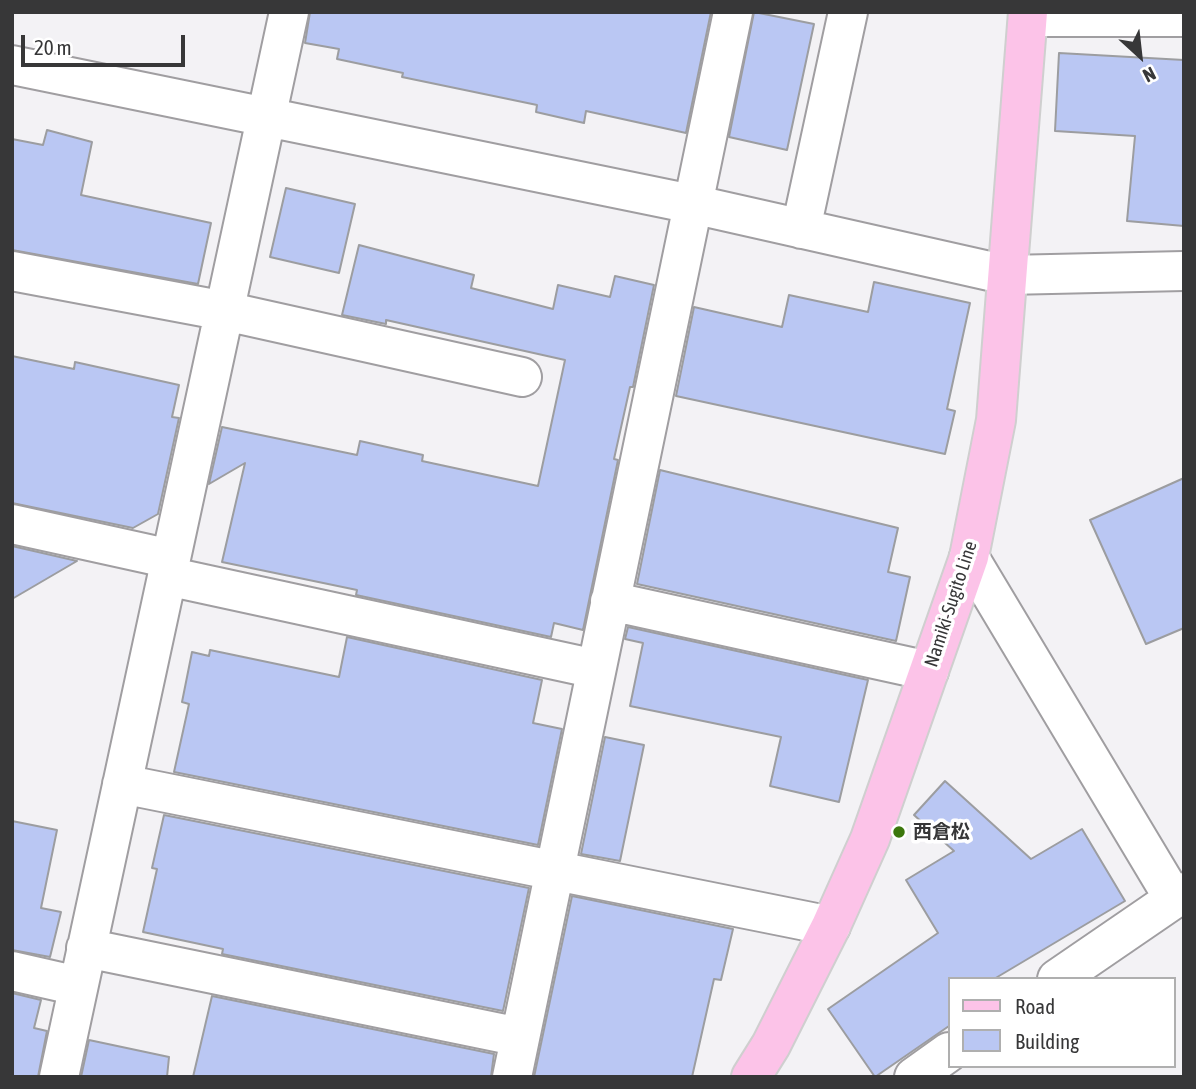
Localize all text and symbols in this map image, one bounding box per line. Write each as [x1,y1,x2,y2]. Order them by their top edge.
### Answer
scale bar [24,21,189,65]
north arrow [1105,21,1175,91]
text: 20 m [34,35,72,59]
text: N [1140,62,1160,87]
street label: Namiki-Sugito Line [920,538,982,670]
place label: 西倉松 [913,821,970,843]
marker: 西倉松 [891,824,907,840]
legend [948,977,1175,1068]
text: Road [1015,994,1055,1018]
text: Building [1015,1029,1079,1053]

